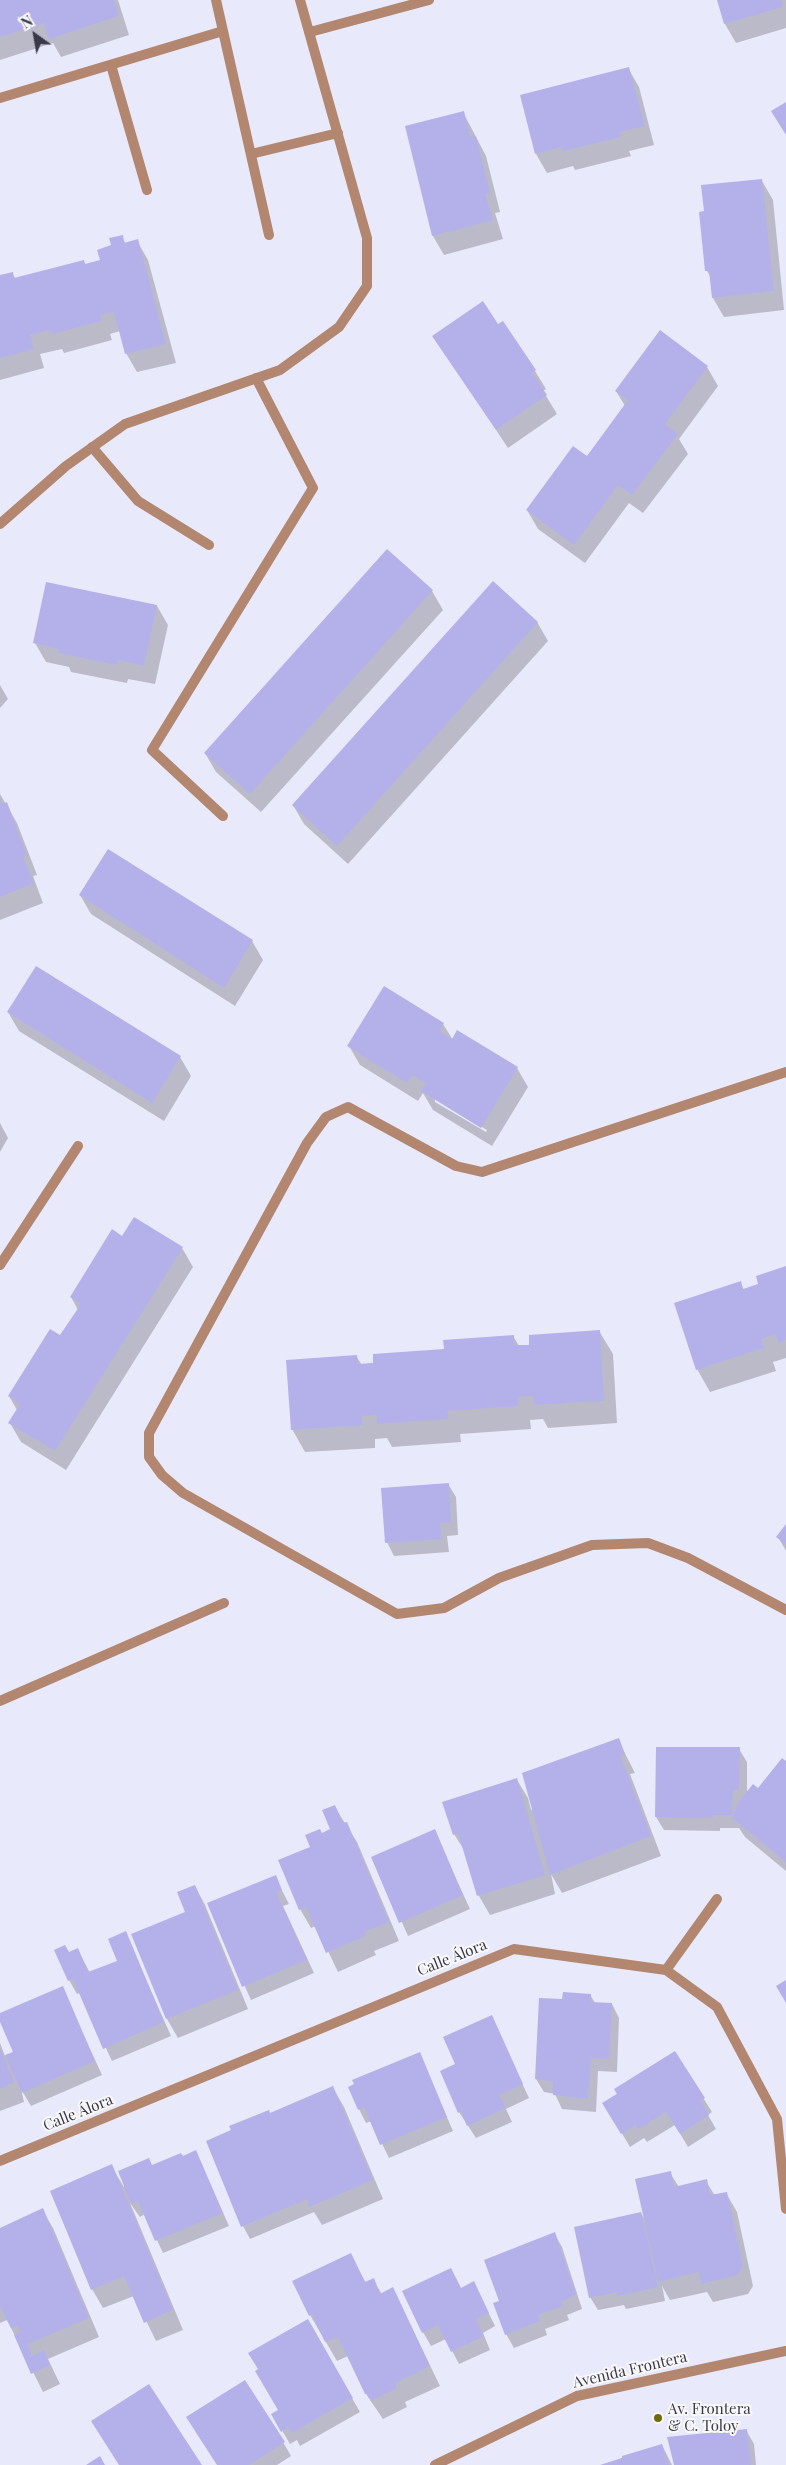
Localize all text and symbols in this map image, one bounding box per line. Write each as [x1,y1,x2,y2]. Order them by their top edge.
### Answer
north arrow [10,10,60,60]
text: N [17,11,36,33]
street label: Calle Álora [415,1936,489,1980]
street label: Calle Álora [41,2091,115,2135]
street label: Avenida Frontera [571,2348,689,2392]
place label: Av. Frontera & C. Toloy [668,2400,751,2435]
marker: Av. Frontera & C. Toloy [652,2412,664,2424]

